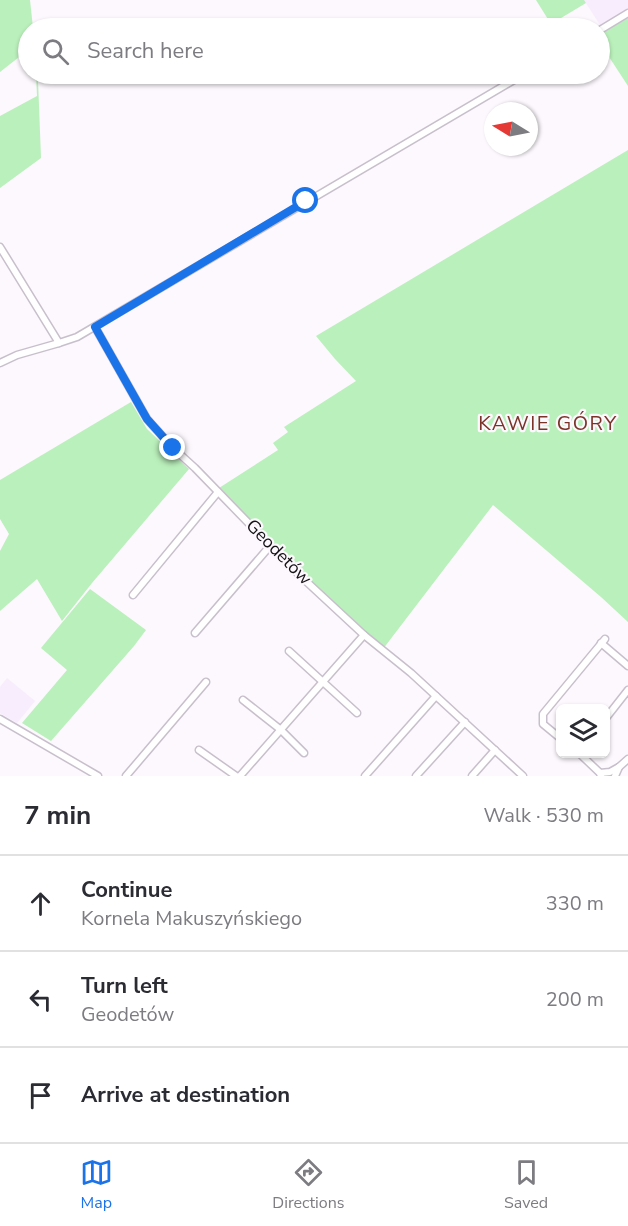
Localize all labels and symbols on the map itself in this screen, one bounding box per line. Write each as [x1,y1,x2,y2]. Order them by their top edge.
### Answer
north arrow [484,102,538,156]
route start [292,187,318,213]
district label: KAWIE GÓRY [478,410,618,437]
route end [159,434,185,460]
street label: Geodetów [241,514,317,590]

